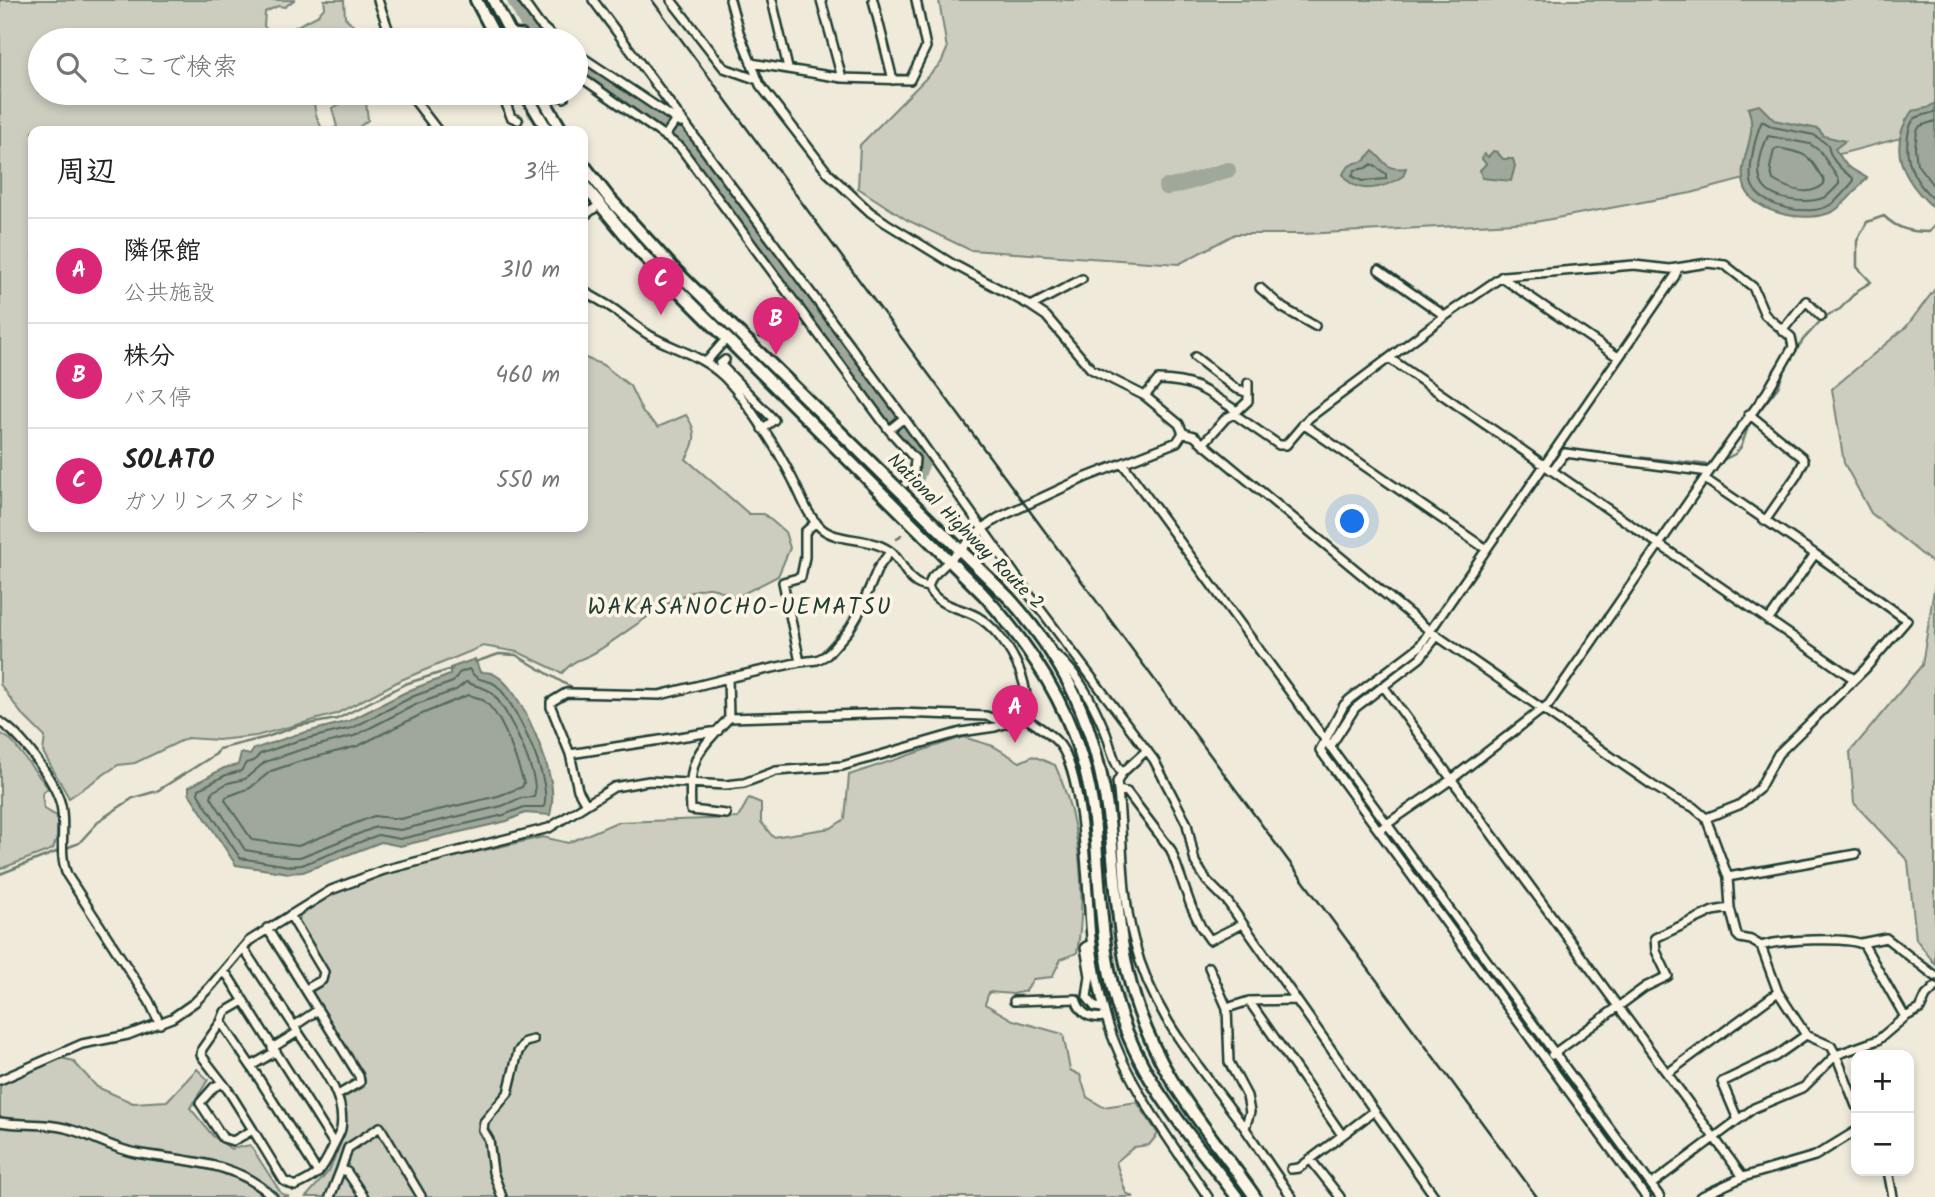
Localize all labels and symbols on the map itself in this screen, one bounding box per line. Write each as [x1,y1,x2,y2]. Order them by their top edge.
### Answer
pin: C [638,257,684,315]
pin: B [753,297,799,355]
street label: National Highway Route 2 [880,447,1050,617]
your location [1335,504,1369,538]
district label: WAKASANOCHO-UEMATSU [588,590,892,626]
pin: A [992,685,1038,743]

